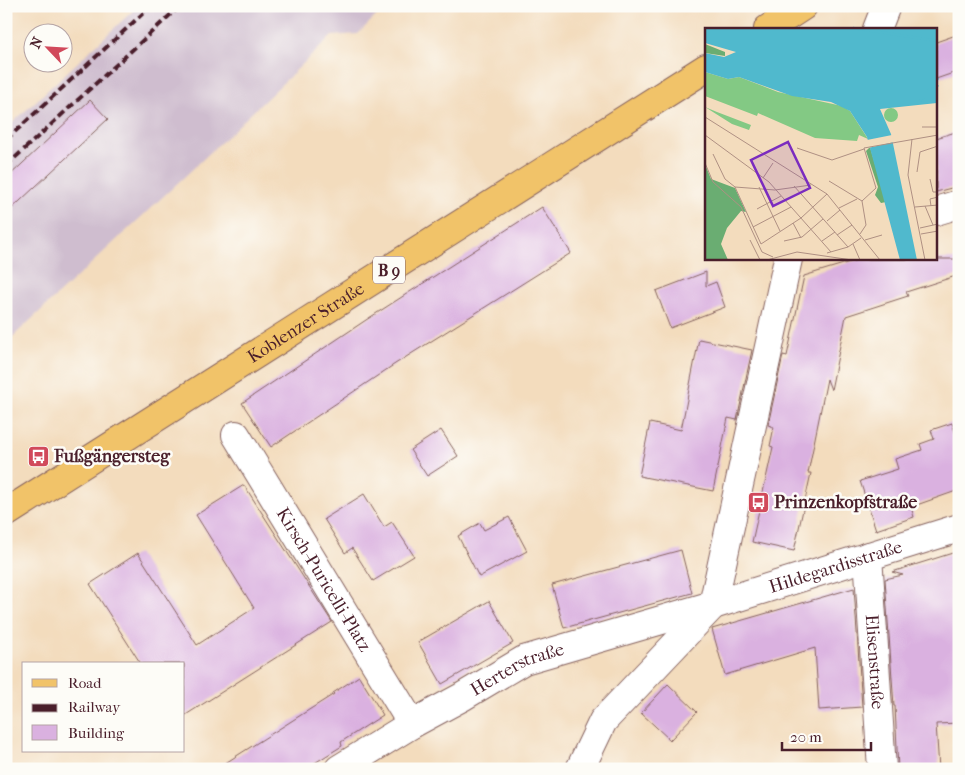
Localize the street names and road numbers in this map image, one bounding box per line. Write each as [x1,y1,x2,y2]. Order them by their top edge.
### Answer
road number: B 9 [373,256,405,284]
street label: Koblenzer Straße [243,278,368,367]
street label: Kirsch-Puricelli-Platz [272,504,376,655]
street label: Hildegardisstraße [766,536,905,597]
street label: Elisenstraße [861,614,889,710]
street label: Herterstraße [467,638,566,700]

